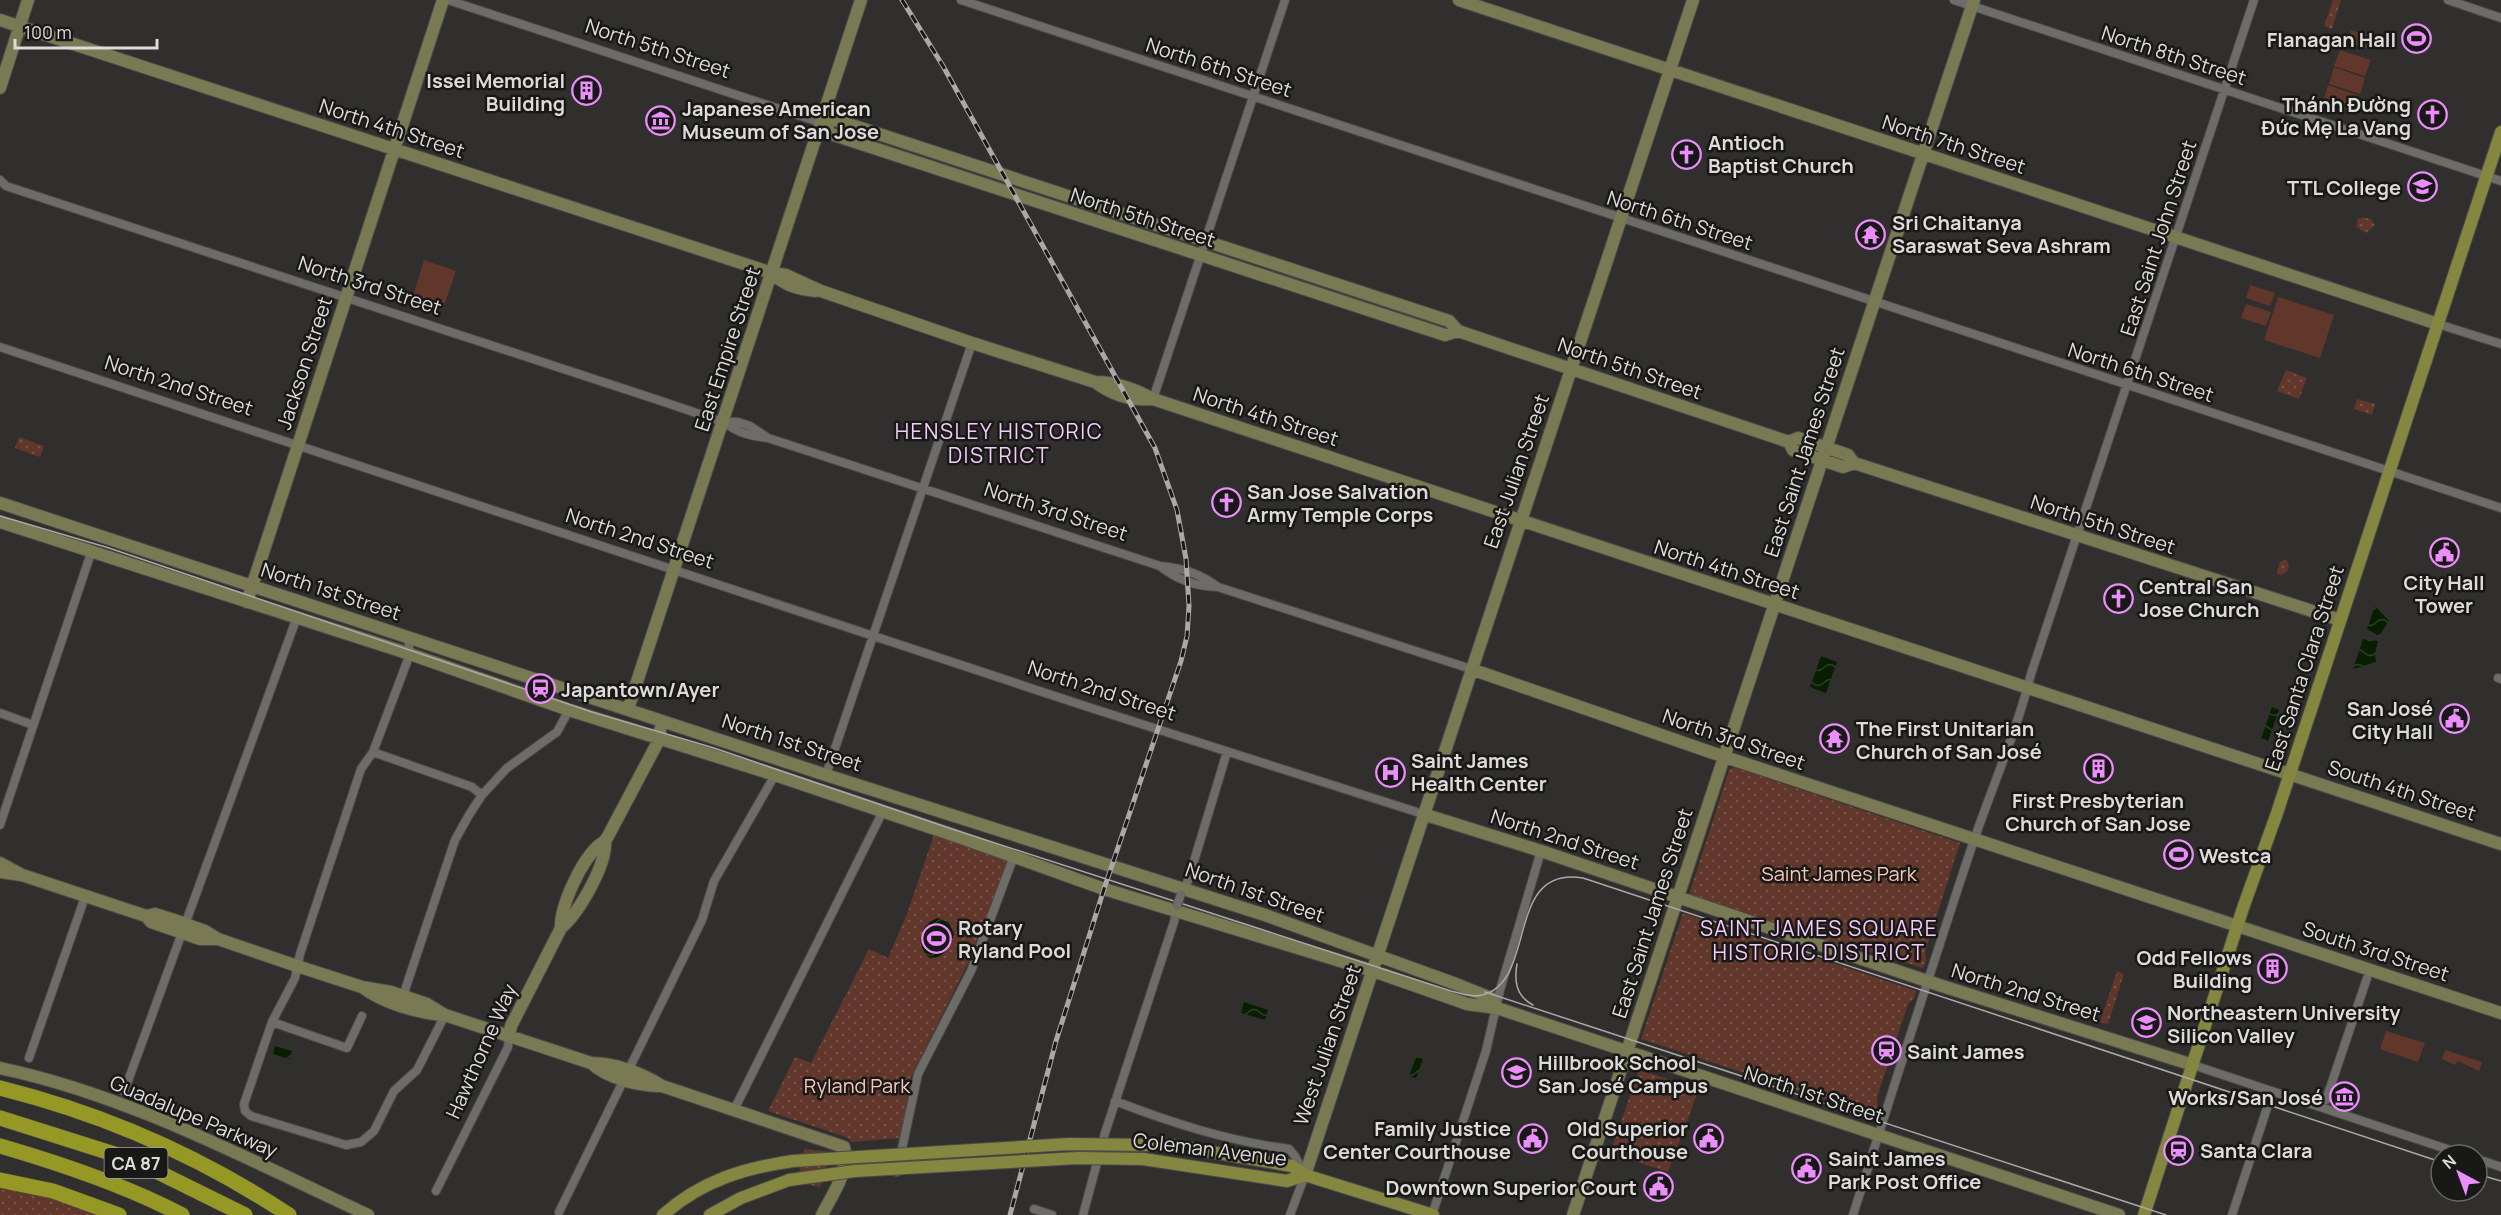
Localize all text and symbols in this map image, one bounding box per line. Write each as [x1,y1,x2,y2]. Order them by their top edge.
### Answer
scale bar [15,12,158,50]
street label: North 5th Street [582,12,734,84]
street label: North 8th Street [2098,19,2250,91]
text: 100 m [24,20,72,44]
sports icon: Flanagan Hall [2401,23,2433,55]
place label: Flanagan Hall [2267,26,2396,53]
street label: North 6th Street [1143,31,1295,103]
place label: Issei Memorial Building [426,67,565,117]
building icon: Issei Memorial Building [570,75,602,107]
place label: Thánh Đường Đức Mẹ La Vang [2261,91,2411,141]
street label: North 4th Street [316,92,468,164]
place label: Japanese American Museum of San Jose [682,95,879,145]
church icon: Thánh Đường Đức Mẹ La Vang [2416,99,2448,131]
museum icon: Japanese American Museum of San Jose [645,104,677,136]
street label: North 7th Street [1879,108,2029,180]
place label: Antioch Baptist Church [1708,129,1854,179]
street label: East Saint John Street [2114,137,2202,339]
church icon: Antioch Baptist Church [1671,138,1703,170]
school or university icon: TTL College [2406,171,2438,203]
place label: TTL College [2287,174,2401,201]
street label: North 5th Street [1067,181,1219,253]
street label: North 6th Street [1604,184,1756,256]
place label: Sri Chaitanya Saraswat Seva Ashram [1892,209,2111,259]
temple icon: Sri Chaitanya Saraswat Seva Ashram [1855,218,1887,250]
street label: North 3rd Street [295,249,445,321]
street label: East Empire Street [688,263,766,435]
street label: Jackson Street [270,293,338,433]
street label: North 5th Street [1554,331,1706,405]
street label: North 6th Street [2065,336,2217,408]
street label: East Saint James Street [1757,344,1851,560]
street label: North 2nd Street [101,348,257,422]
street label: North 4th Street [1190,380,1342,452]
street label: East Julian Street [1477,390,1555,552]
district label: HENSLEY HISTORIC DISTRICT [895,417,1103,469]
street label: North 3rd Street [981,475,1131,547]
place label: San Jose Salvation Army Temple Corps [1247,478,1434,528]
church icon: San Jose Salvation Army Temple Corps [1210,487,1242,519]
street label: North 5th Street [2027,488,2179,560]
street label: North 2nd Street [562,501,718,575]
street label: North 4th Street [1651,533,1803,605]
public building icon: City Hall Tower [2428,536,2460,568]
street label: North 1st Street [258,556,404,626]
street label: East Santa Clara Street [2258,562,2350,774]
place label: City Hall Tower [2403,569,2485,619]
place label: Central San Jose Church [2139,573,2260,623]
church icon: Central San Jose Church [2102,582,2134,614]
street label: North 2nd Street [1024,653,1180,727]
station icon: Japantown/Ayer [524,673,556,705]
place label: Japantown/Ayer [561,676,719,703]
place label: San José City Hall [2347,695,2433,745]
street label: North 3rd Street [1659,702,1809,776]
public building icon: San José City Hall [2438,703,2470,735]
street label: North 1st Street [719,707,865,777]
place label: The First Unitarian Church of San José [1856,715,2042,765]
temple icon: The First Unitarian Church of San José [1819,723,1851,755]
place label: Saint James Health Center [1411,747,1547,797]
building icon: First Presbyterian Church of San Jose [2082,753,2114,785]
street label: South 4th Street [2324,753,2480,827]
hospital icon: Saint James Health Center [1374,756,1406,788]
place label: First Presbyterian Church of San Jose [2005,787,2191,837]
street label: North 2nd Street [1487,802,1643,876]
street label: East Saint James Street [1605,805,1699,1021]
sports icon: Westca [2162,839,2194,871]
place label: Westca [2199,842,2271,869]
street label: North 1st Street [1182,856,1328,928]
park label: Saint James Park [1761,860,1918,887]
place label: Rotary Ryland Pool [958,914,1071,964]
district label: SAINT JAMES SQUARE HISTORIC DISTRICT [1700,914,1938,966]
street label: South 3rd Street [2299,915,2453,987]
sports icon: Rotary Ryland Pool [921,922,953,954]
place label: Odd Fellows Building [2136,944,2252,994]
building icon: Odd Fellows Building [2257,952,2289,984]
street label: North 2nd Street [1948,957,2104,1027]
street label: West Julian Street [1287,961,1367,1129]
street label: Hawthorne Way [439,979,523,1123]
place label: Northeastern University Silicon Valley [2167,999,2401,1049]
school or university icon: Northeastern University Silicon Valley [2130,1007,2162,1039]
station icon: Saint James [1870,1035,1902,1067]
place label: Saint James [1907,1038,2025,1065]
place label: Hillbrook School San José Campus [1538,1049,1708,1099]
school or university icon: Hillbrook School San José Campus [1501,1057,1533,1089]
street label: North 1st Street [1741,1059,1887,1129]
street label: Guadalupe Parkway [106,1068,282,1164]
park label: Ryland Park [804,1072,911,1099]
museum icon: Works/San José [2328,1081,2360,1113]
place label: Works/San José [2168,1084,2323,1111]
place label: Family Justice Center Courthouse [1323,1115,1511,1165]
place label: Old Superior Courthouse [1567,1115,1688,1165]
public building icon: Family Justice Center Courthouse [1516,1123,1548,1155]
public building icon: Old Superior Courthouse [1693,1123,1725,1155]
street label: Coleman Avenue [1132,1126,1288,1172]
station icon: Santa Clara [2163,1134,2195,1166]
place label: Santa Clara [2200,1137,2313,1164]
north arrow [2429,1143,2489,1203]
place label: Saint James Park Post Office [1828,1145,1981,1195]
road number: CA 87 [104,1148,168,1178]
text: N [2438,1150,2461,1174]
public building icon: Saint James Park Post Office [1791,1153,1823,1185]
public building icon: Downtown Superior Court [1642,1171,1674,1203]
place label: Downtown Superior Court [1386,1174,1637,1201]

